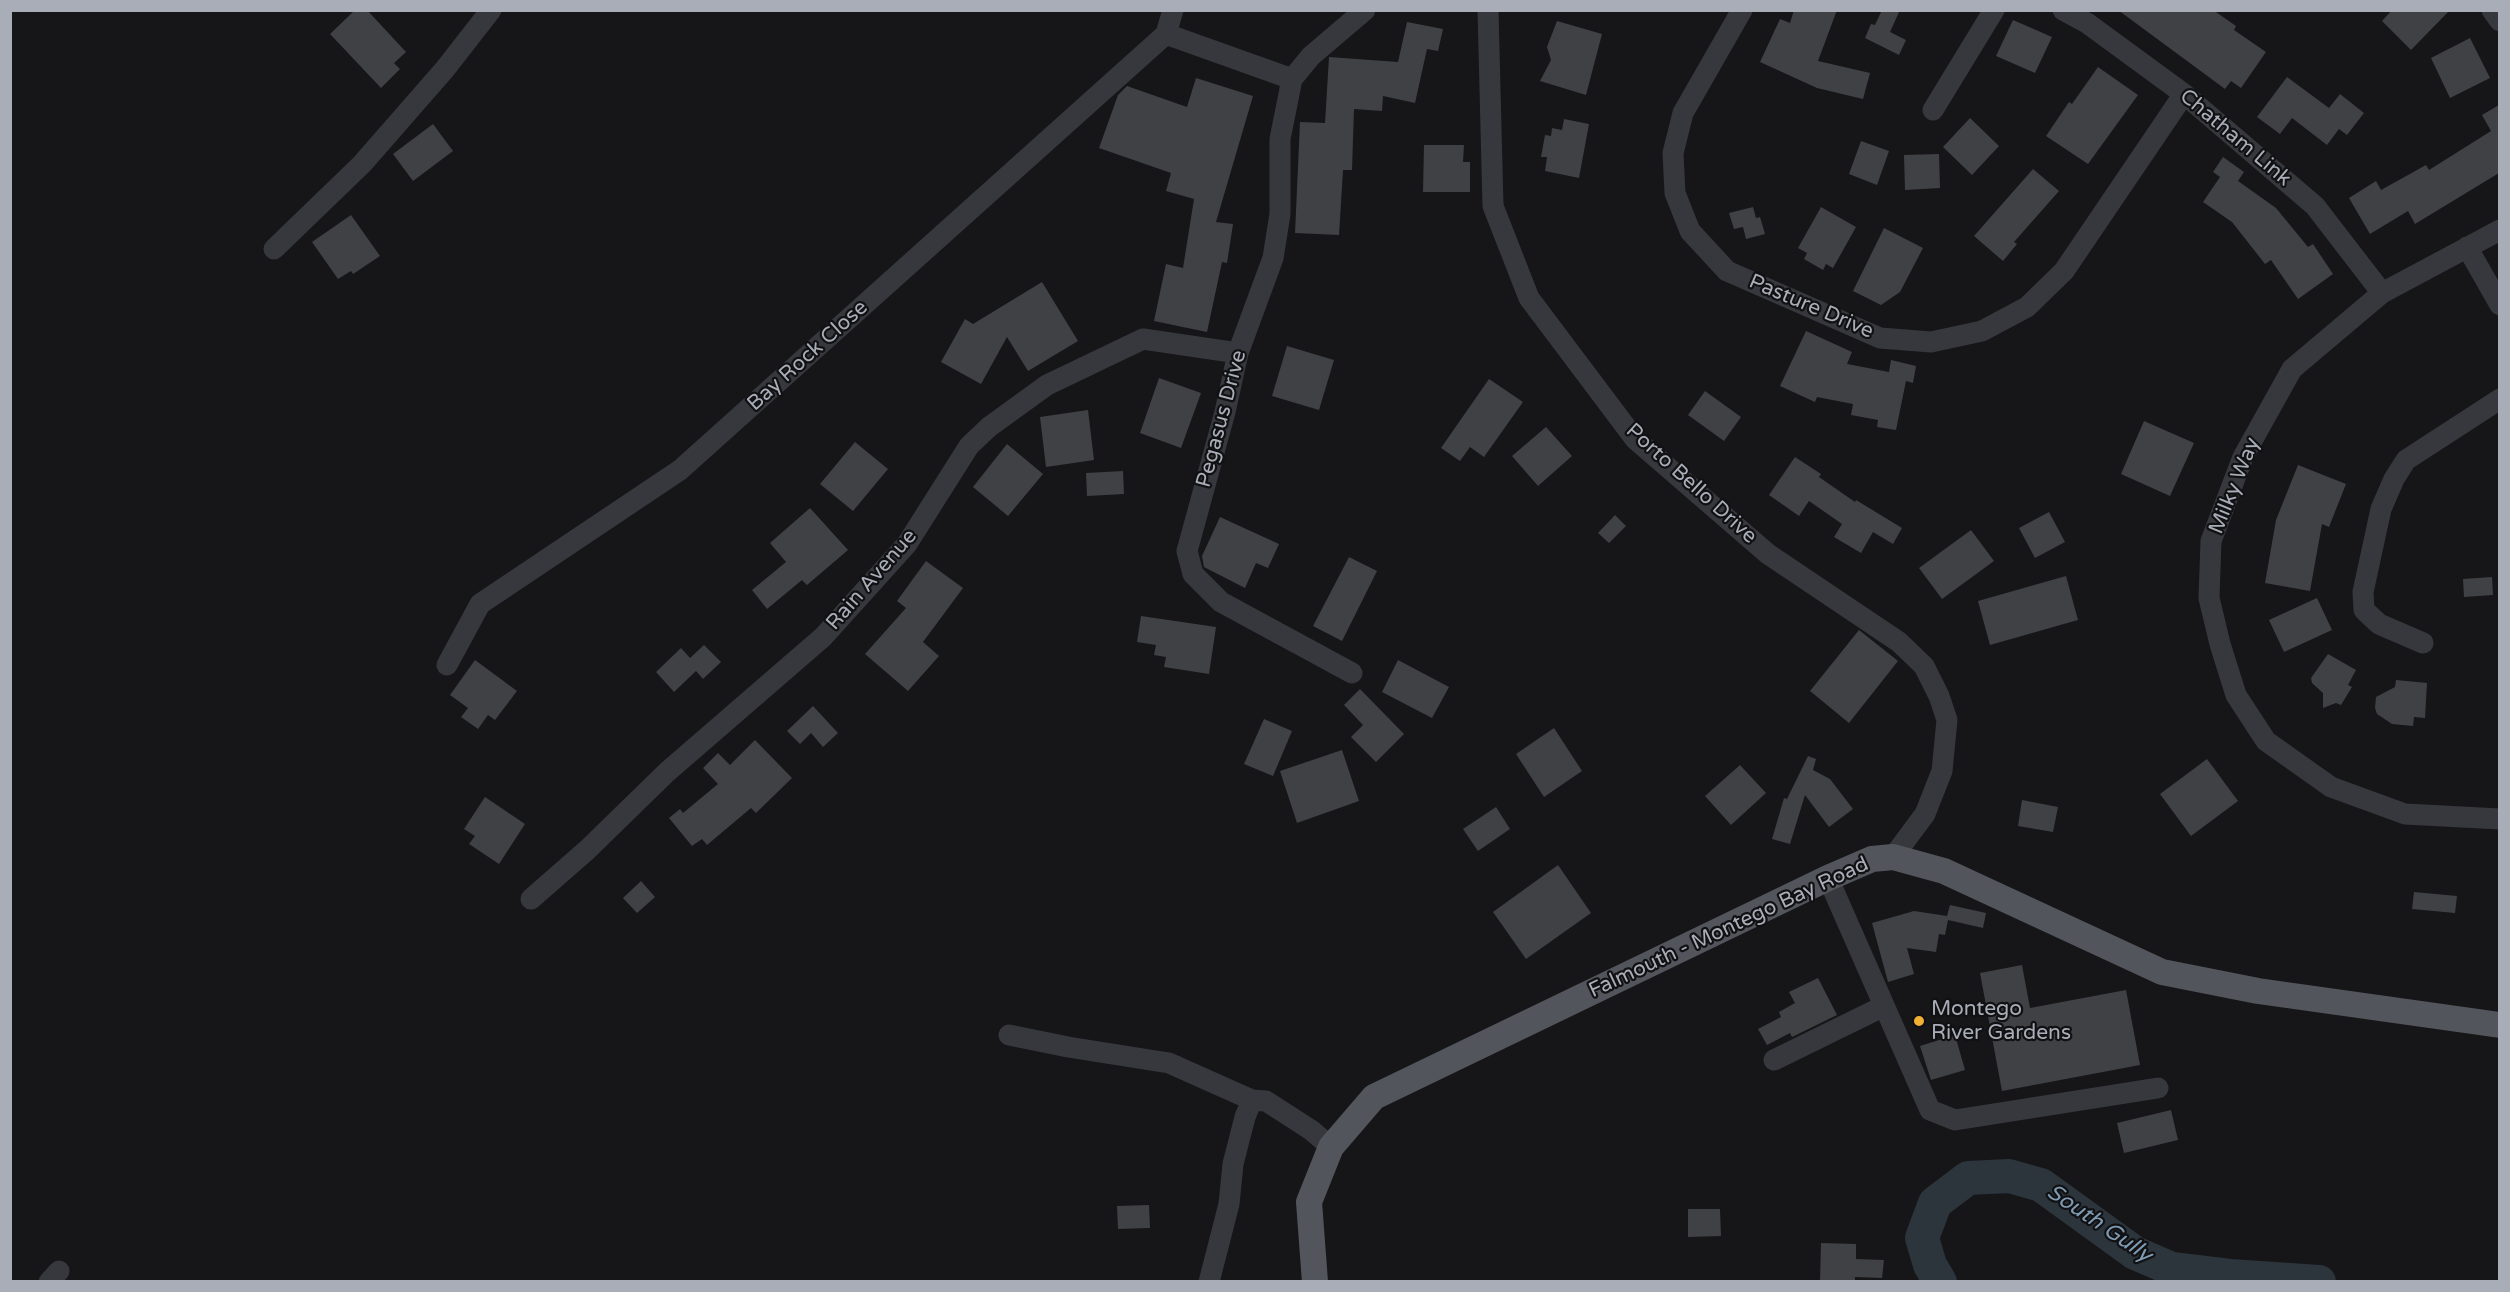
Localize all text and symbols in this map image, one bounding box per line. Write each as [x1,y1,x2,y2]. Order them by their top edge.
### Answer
street label: Chatham Link [2174,84,2296,192]
street label: Pasture Drive [1745,269,1877,345]
street label: Bay Rock Close [743,295,873,417]
street label: Pegasus Drive [1192,348,1252,490]
street label: Porto Bello Drive [1620,419,1762,549]
street label: Milky Way [2204,434,2266,538]
street label: Rain Avenue [821,524,923,636]
street label: Falmouth - Montego Bay Road [1585,852,1873,1004]
place label: Montego River Gardens [1931,996,2071,1046]
marker: Montego River Gardens [1912,1014,1926,1028]
water label: South Gully [2042,1179,2156,1269]

